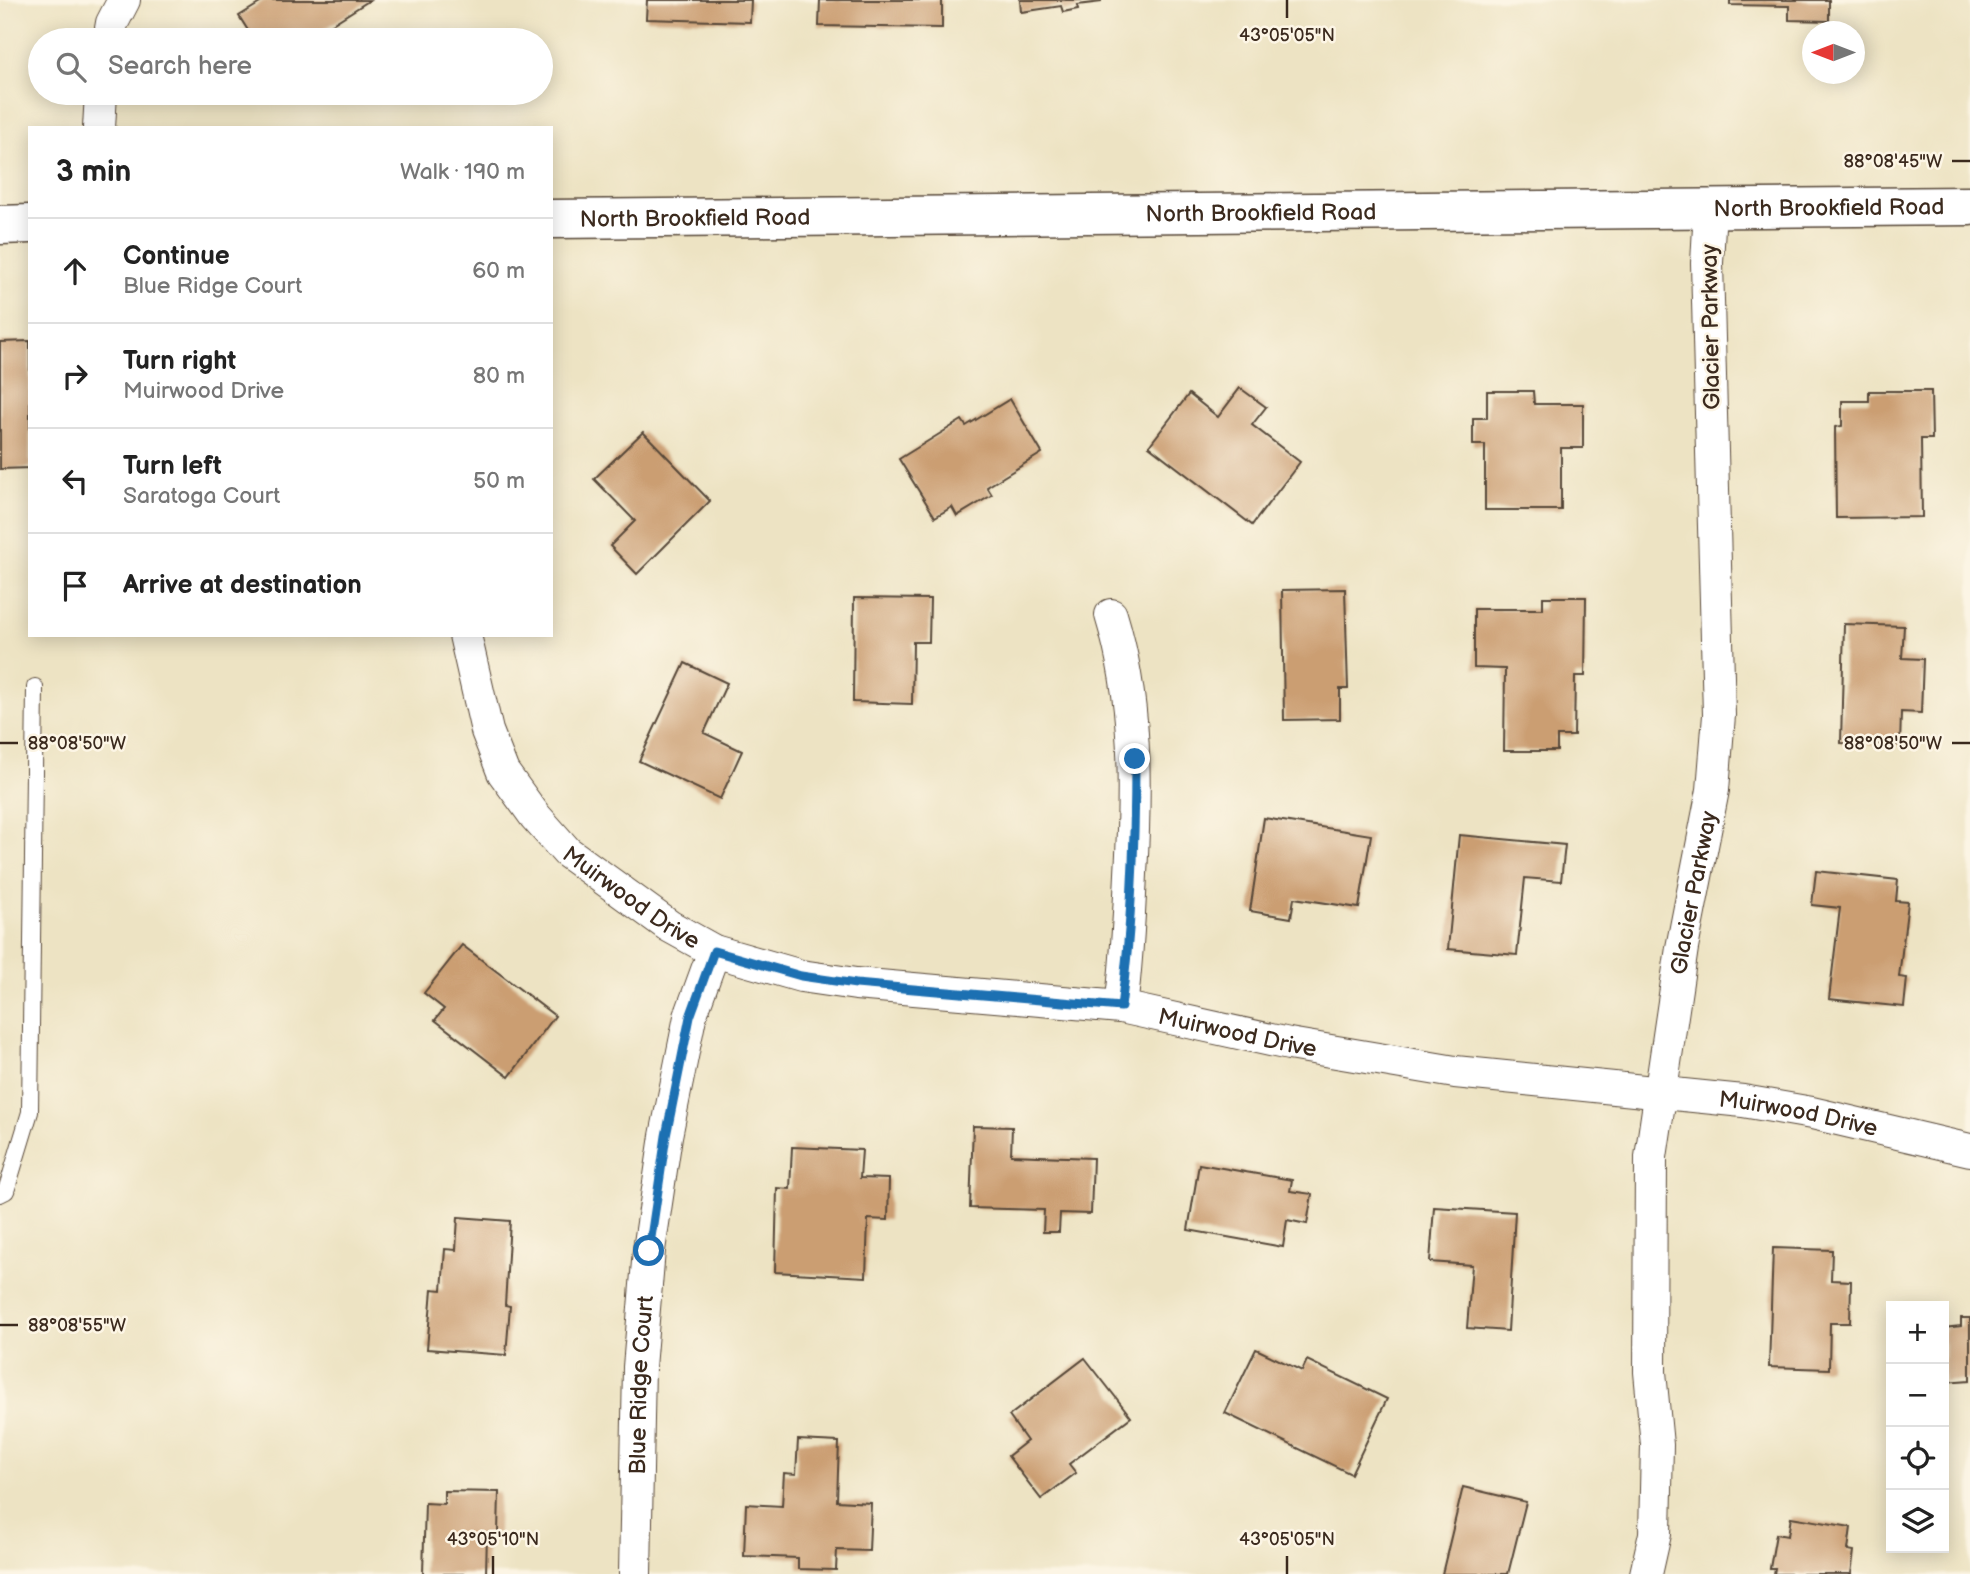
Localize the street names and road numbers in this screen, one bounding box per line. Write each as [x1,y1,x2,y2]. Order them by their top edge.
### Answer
street label: North Brookfield Road [1713,193,1945,223]
street label: North Brookfield Road [1145,198,1377,229]
street label: North Brookfield Road [579,204,811,234]
street label: Glacier Parkway [1696,243,1726,410]
street label: Glacier Parkway [1665,808,1724,977]
street label: Muirwood Drive [557,840,705,955]
street label: Muirwood Drive [1156,1003,1319,1063]
street label: Muirwood Drive [1717,1086,1880,1143]
street label: Blue Ridge Court [624,1295,660,1475]

